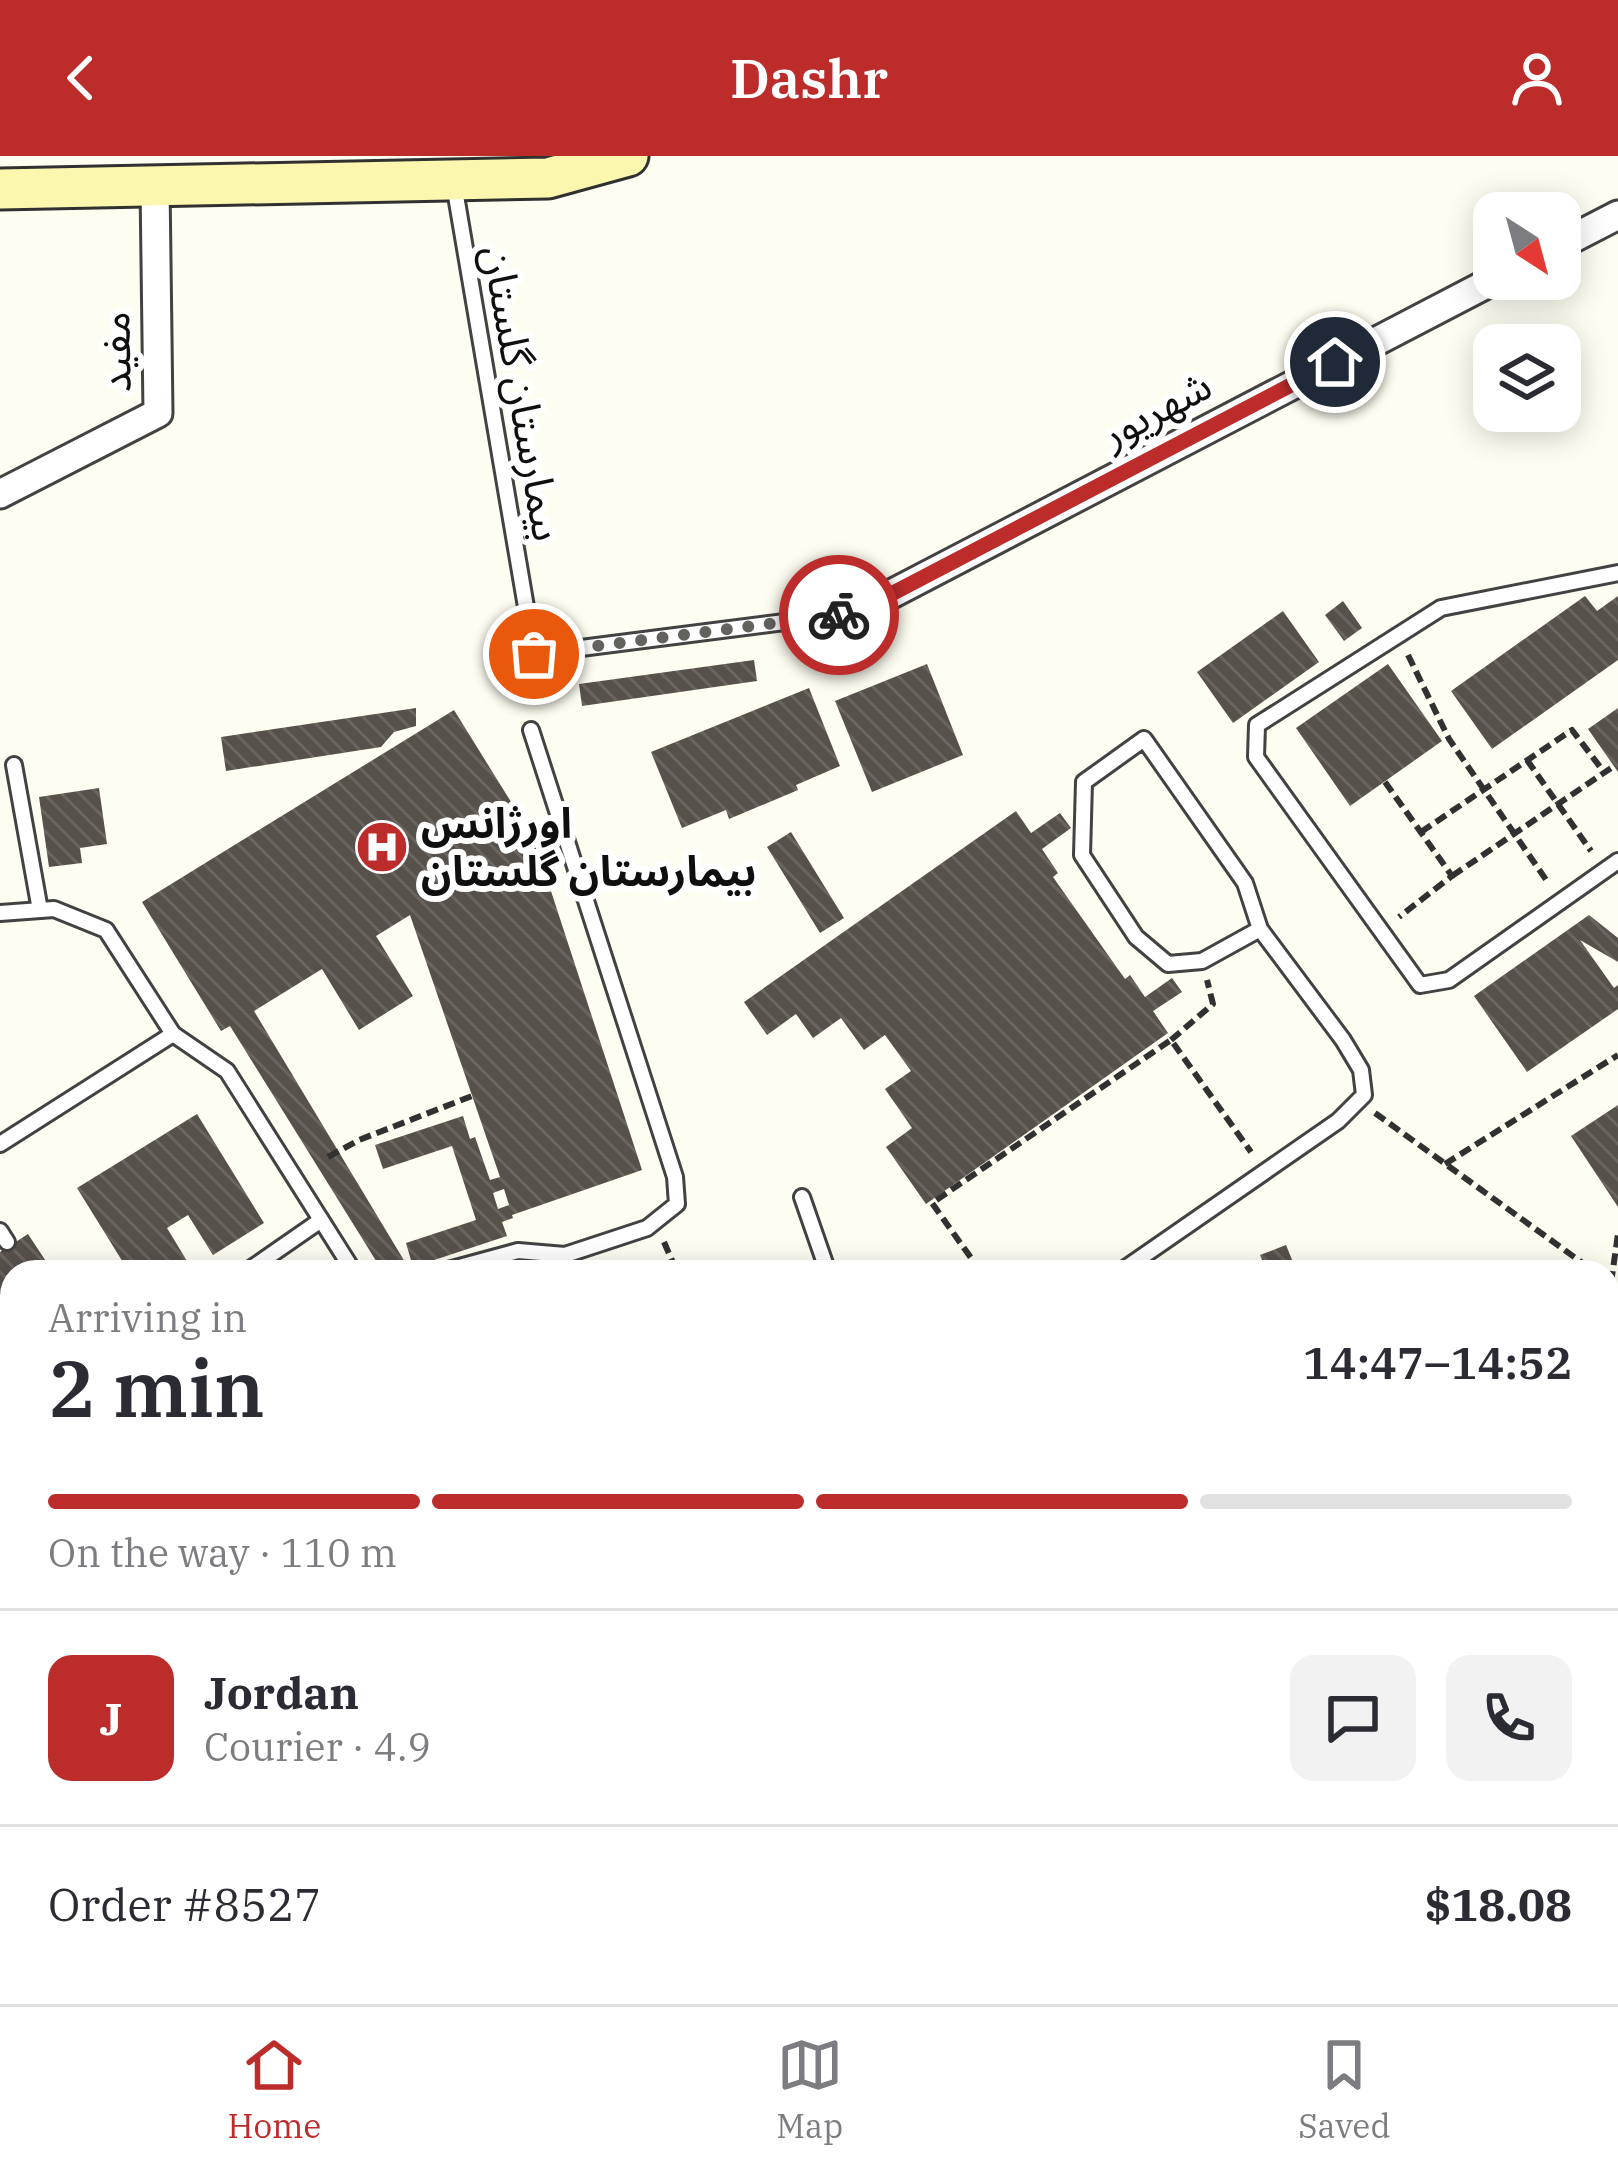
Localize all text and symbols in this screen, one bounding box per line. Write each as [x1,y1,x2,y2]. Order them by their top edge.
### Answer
text: Dashr [730,43,888,113]
icon: back [48,45,114,111]
icon: person [1504,45,1570,111]
north arrow [1473,192,1581,300]
map controls [1473,192,1581,432]
street label: بیمارستان گلستان [470,241,577,545]
street label: مفید [86,311,143,393]
pin [1284,311,1386,413]
button: layers [1473,324,1581,432]
icon: home [1302,329,1368,395]
street label: شهریور [1089,357,1221,461]
courier [779,555,899,675]
icon: bike [806,582,872,648]
pin [483,603,585,705]
icon: bag [501,621,567,687]
place label: اورژانس بیمارستان گلستان [421,795,756,898]
hospital icon: اورژانس بیمارستان گلستان [354,819,410,875]
text: Arriving in [48,1292,247,1343]
text: 14:47–14:52 [1303,1333,1572,1391]
text: 2 min [48,1337,265,1438]
text: On the way · 110 m [48,1527,397,1578]
button: chat [1290,1655,1416,1781]
button: phone [1446,1655,1572,1781]
text: Jordan [204,1663,359,1721]
text: J [99,1689,123,1747]
text: Courier · 4.9 [204,1721,431,1772]
text: Order #8527 [48,1875,321,1933]
text: $18.08 [1425,1875,1572,1933]
tab: Home [227,2032,321,2147]
tab: Map [776,2032,843,2147]
tab: Saved [1298,2032,1391,2147]

